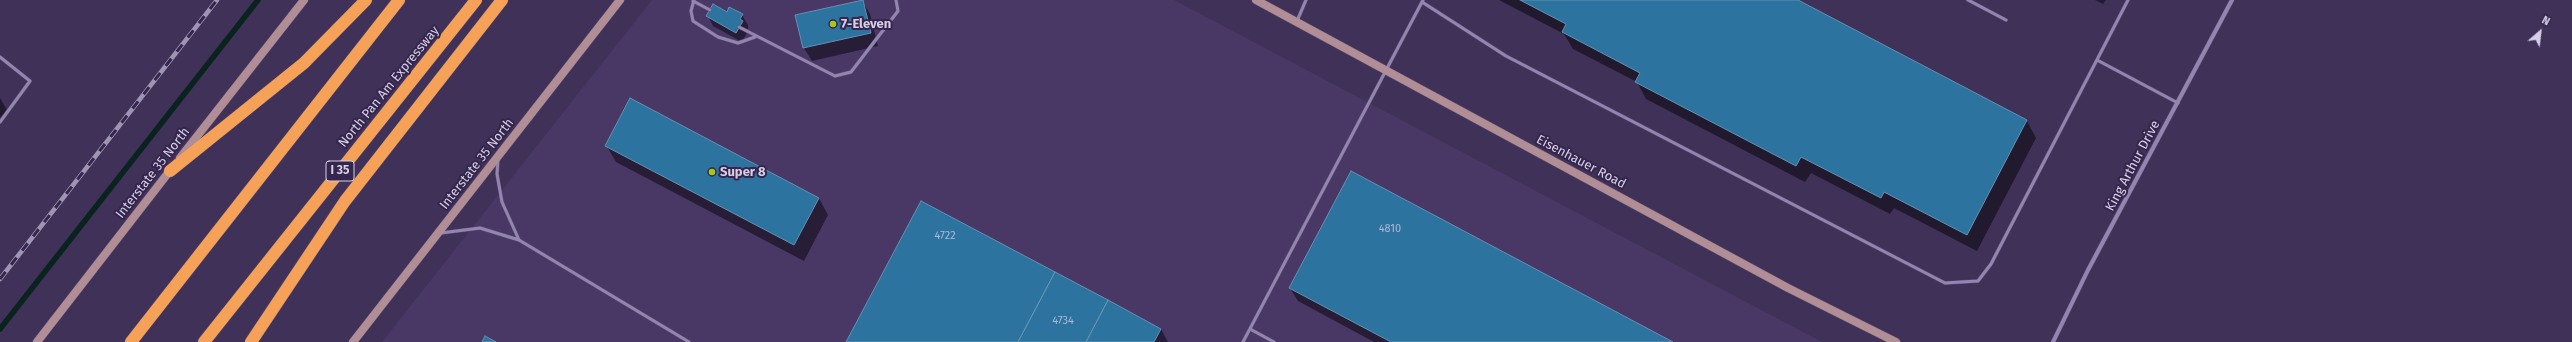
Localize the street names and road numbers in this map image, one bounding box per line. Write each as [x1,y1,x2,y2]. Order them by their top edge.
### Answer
street label: North Pan Am Expressway [335,23,443,151]
street label: Interstate 35 North [437,116,517,212]
street label: King Arthur Drive [2103,118,2163,214]
street label: Interstate 35 North [113,125,193,221]
street label: Eisenhauer Road [1534,132,1628,192]
road number: I 35 [326,161,354,181]

